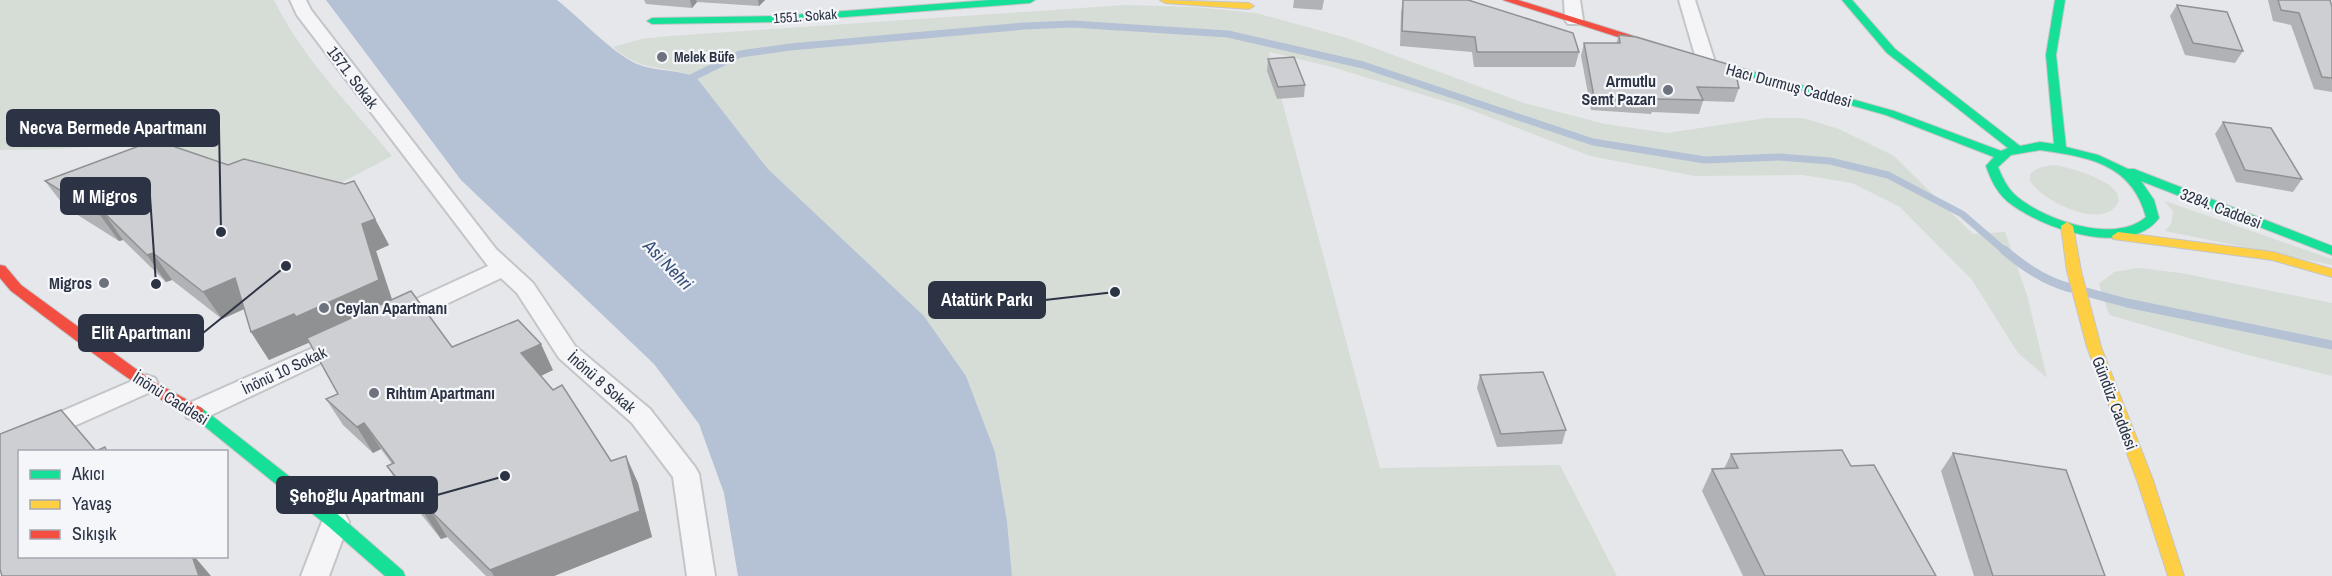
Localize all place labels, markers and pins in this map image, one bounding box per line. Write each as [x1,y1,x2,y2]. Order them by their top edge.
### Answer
place label: Melek Büfe [674,48,735,66]
marker: Melek Büfe [655,50,669,64]
place label: Armutlu Semt Pazarı [1582,70,1656,110]
marker: Armutlu Semt Pazarı [1661,83,1675,97]
callout: Necva Bermede Apartmanı [7,110,219,146]
callout: M Migros [61,178,150,214]
place label: Migros [49,272,92,294]
marker: Migros [97,276,111,290]
callout: Atatürk Parkı [929,282,1045,318]
place label: Ceylan Apartmanı [336,297,447,319]
marker: Ceylan Apartmanı [317,301,331,315]
callout: Elit Apartmanı [79,315,203,351]
place label: Rıhtım Apartmanı [386,382,495,404]
marker: Rıhtım Apartmanı [367,386,381,400]
callout: Şehoğlu Apartmanı [277,477,437,513]

